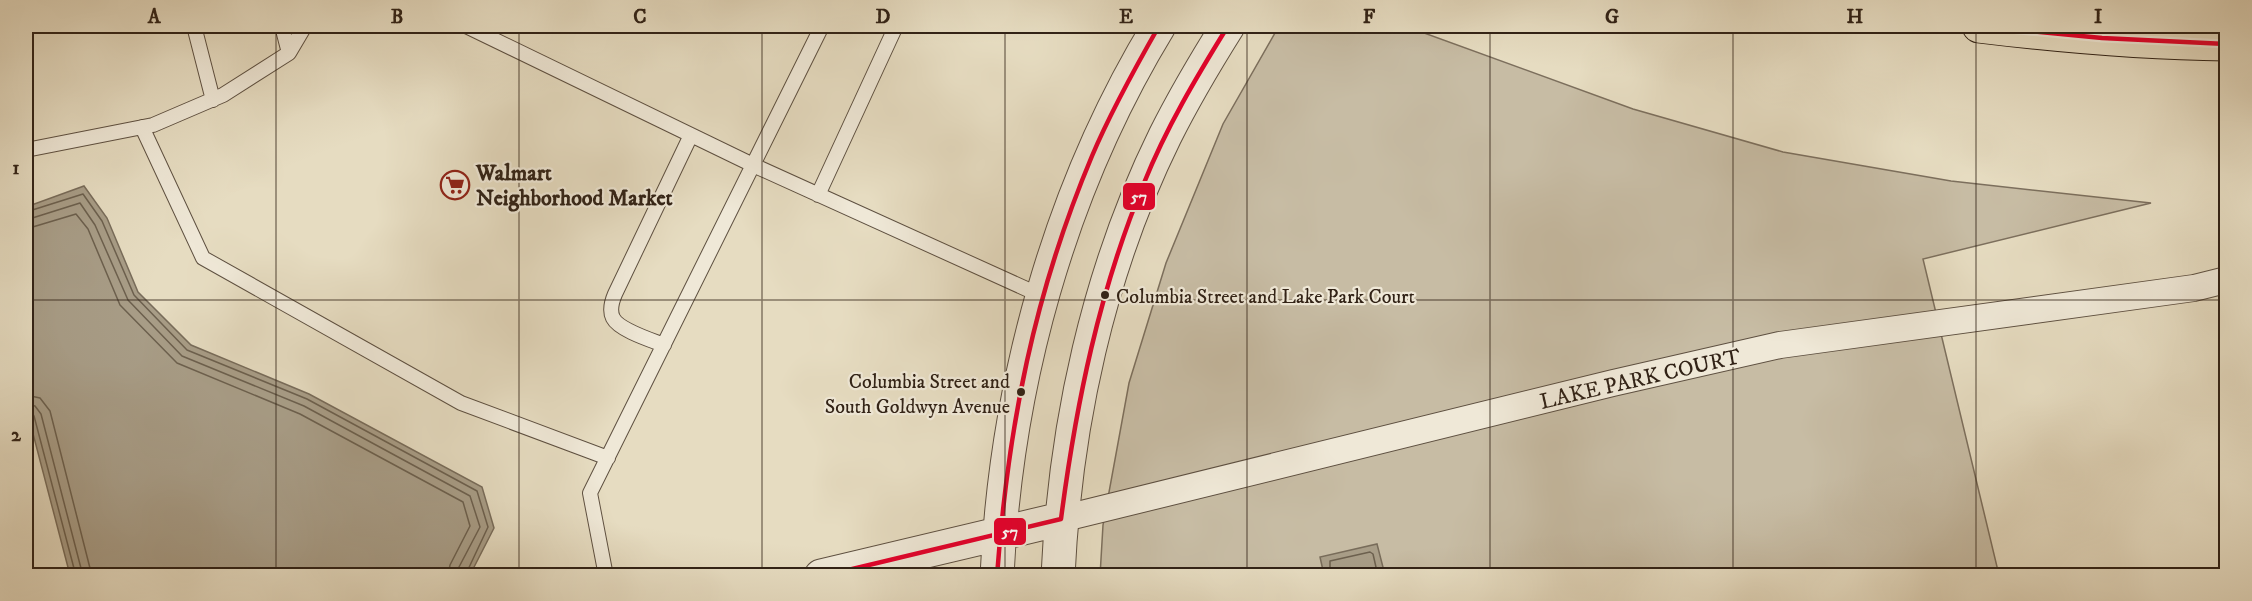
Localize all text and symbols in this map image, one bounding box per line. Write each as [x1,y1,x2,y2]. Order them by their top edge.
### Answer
text: A [147,5,162,30]
text: B [391,5,403,30]
text: C [633,5,647,30]
text: D [876,5,891,30]
text: E [1119,5,1133,30]
text: F [1363,5,1376,30]
text: G [1605,5,1619,30]
text: H [1847,5,1864,30]
text: I [2094,5,2102,30]
text: 1 [12,156,20,181]
place label: Walmart Neighborhood Market [475,160,673,212]
supermarket icon: Walmart Neighborhood Market [439,169,471,201]
line badge: 57 [1122,182,1156,211]
text: 57 [1130,187,1147,207]
place label: Columbia Street and Lake Park Court [1116,285,1415,310]
marker: Columbia Street and Lake Park Court [1099,289,1111,301]
street label: LAKE PARK COURT [1537,343,1744,416]
place label: Columbia Street and South Goldwyn Avenue [825,370,1010,420]
marker: Columbia Street and South Goldwyn Avenue [1015,386,1027,398]
text: 2 [11,423,22,448]
line badge: 57 [993,517,1027,546]
text: 57 [1001,522,1018,542]

